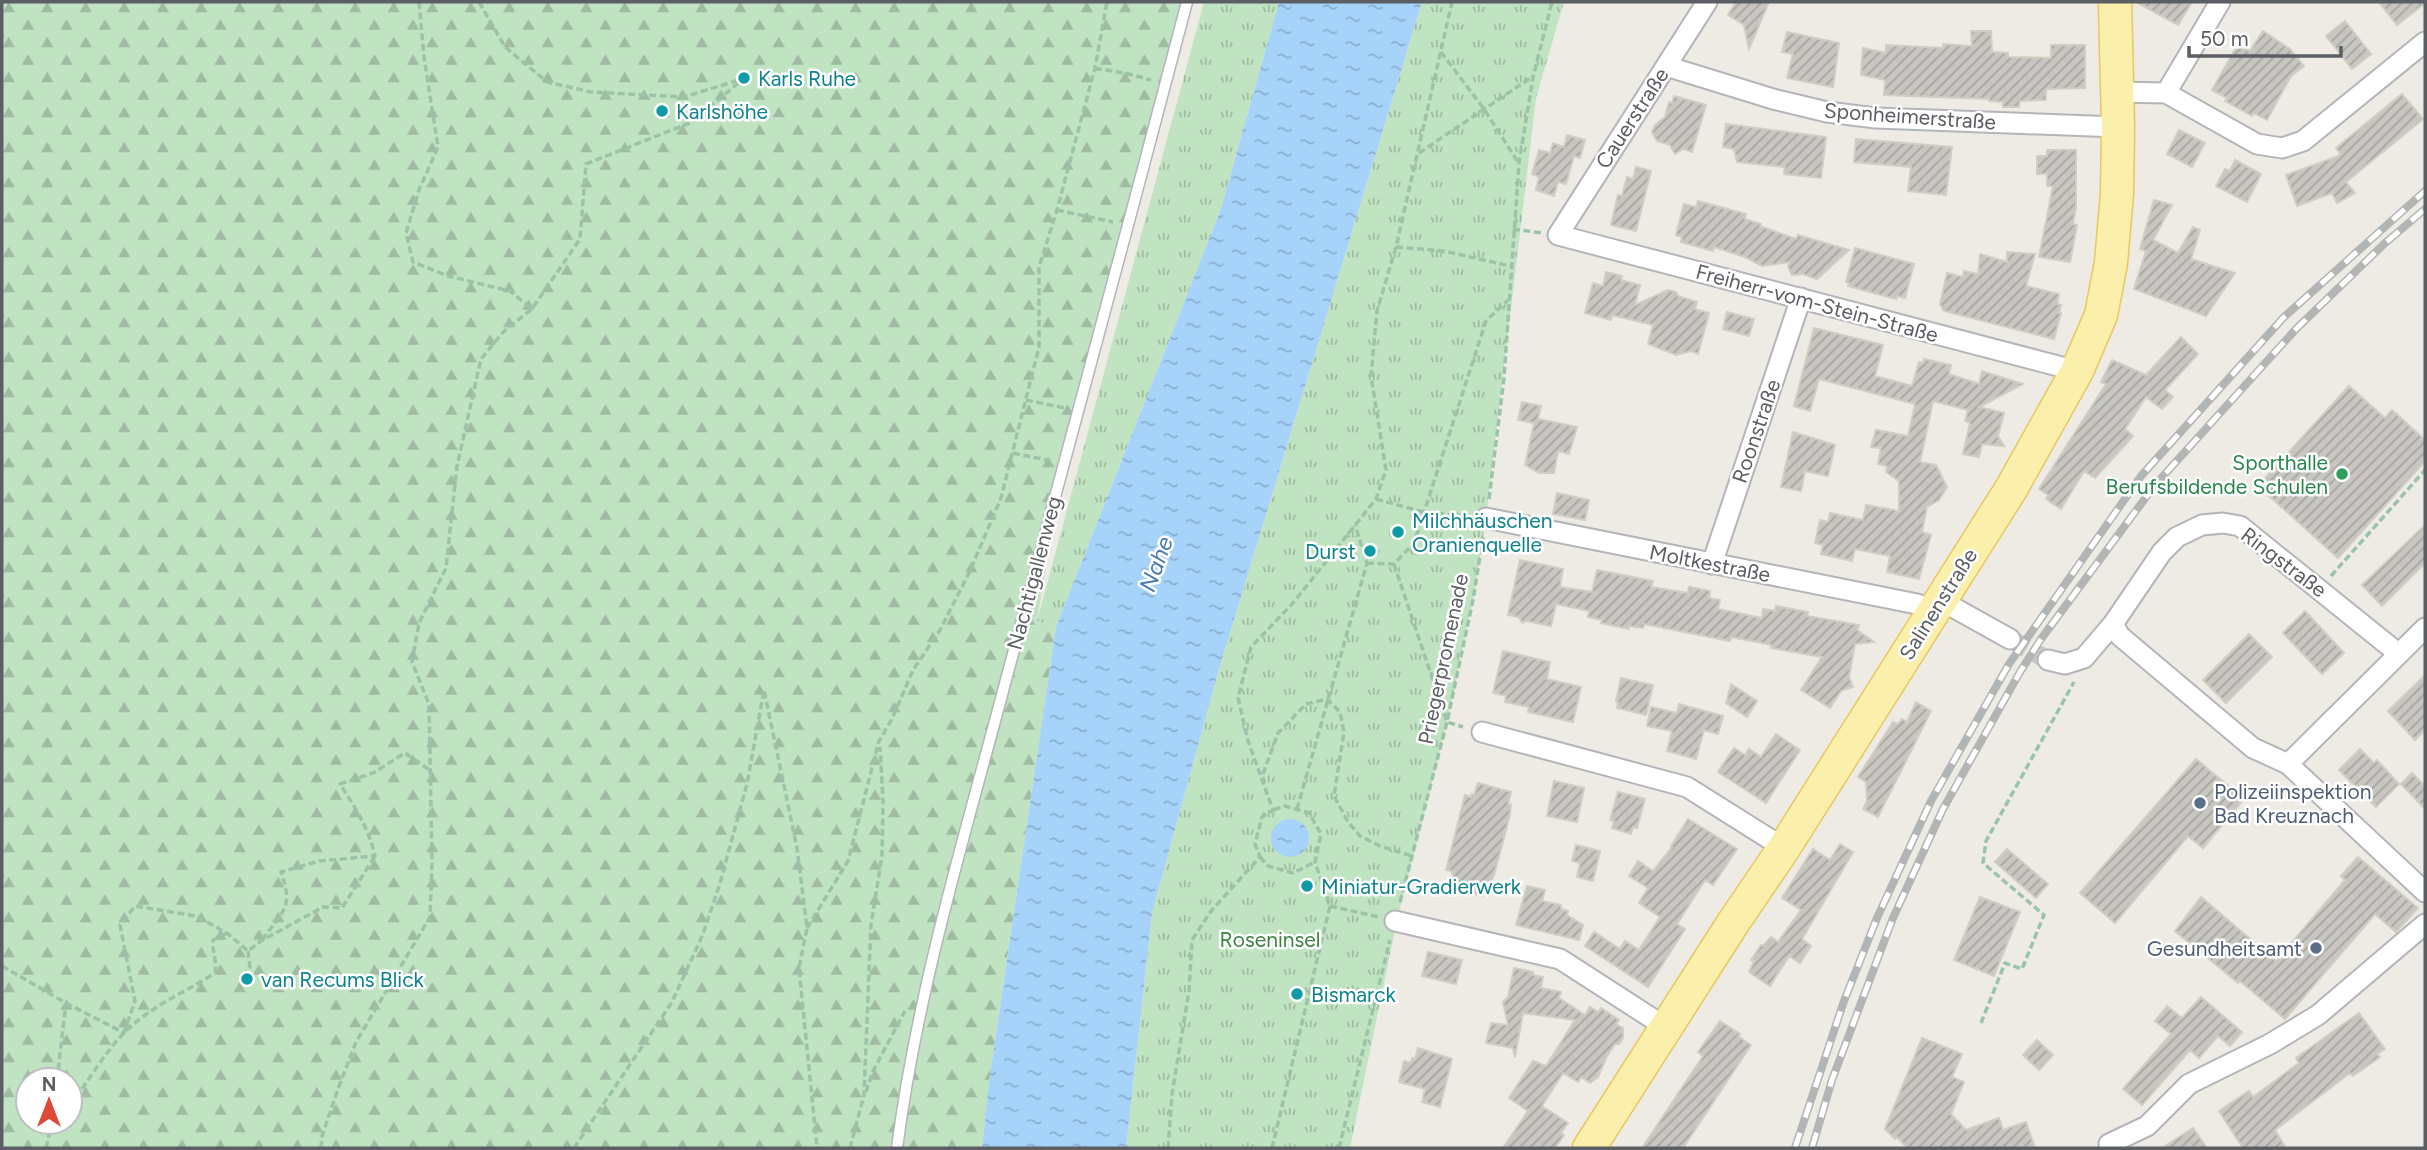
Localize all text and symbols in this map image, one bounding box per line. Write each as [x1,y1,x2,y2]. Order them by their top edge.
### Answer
scale bar [2189,14,2341,58]
text: 50 m [2200,26,2249,51]
street label: Cauerstraße [1590,63,1674,173]
place label: Karls Ruhe [758,66,856,91]
marker: Karls Ruhe [736,70,752,86]
street label: Sponheimerstraße [1823,98,1997,134]
place label: Karlshöhe [676,99,768,124]
marker: Karlshöhe [654,103,670,119]
street label: Freiherr-vom-Stein-Straße [1693,259,1941,347]
street label: Roonstraße [1727,376,1785,486]
place label: Sporthalle Berufsbildende Schulen [2106,450,2328,499]
marker: Sporthalle Berufsbildende Schulen [2334,466,2350,482]
street label: Nachtigallenweg [1001,493,1067,653]
place label: Milchhäuschen Oranienquelle [1412,508,1553,557]
street label: Ringstraße [2236,522,2332,602]
marker: Milchhäuschen Oranienquelle [1390,524,1406,540]
water label: Nahe [1133,532,1179,595]
place label: Durst [1305,539,1356,564]
street label: Moltkestraße [1647,539,1773,587]
marker: Durst [1362,543,1378,559]
street label: Salinenstraße [1894,544,1982,664]
street label: Priegerpromenade [1413,571,1473,747]
place label: Polizeiinspektion Bad Kreuznach [2214,779,2371,828]
marker: Polizeiinspektion Bad Kreuznach [2192,795,2208,811]
place label: Miniatur-Gradierwerk [1321,874,1522,899]
marker: Miniatur-Gradierwerk [1299,878,1315,894]
park label: Roseninsel [1220,927,1320,952]
place label: Gesundheitsamt [2147,936,2302,961]
marker: Gesundheitsamt [2308,940,2324,956]
place label: van Recums Blick [261,967,425,992]
marker: van Recums Blick [239,971,255,987]
place label: Bismarck [1311,982,1397,1007]
marker: Bismarck [1289,986,1305,1002]
north arrow [14,1066,84,1136]
text: N [42,1073,56,1096]

